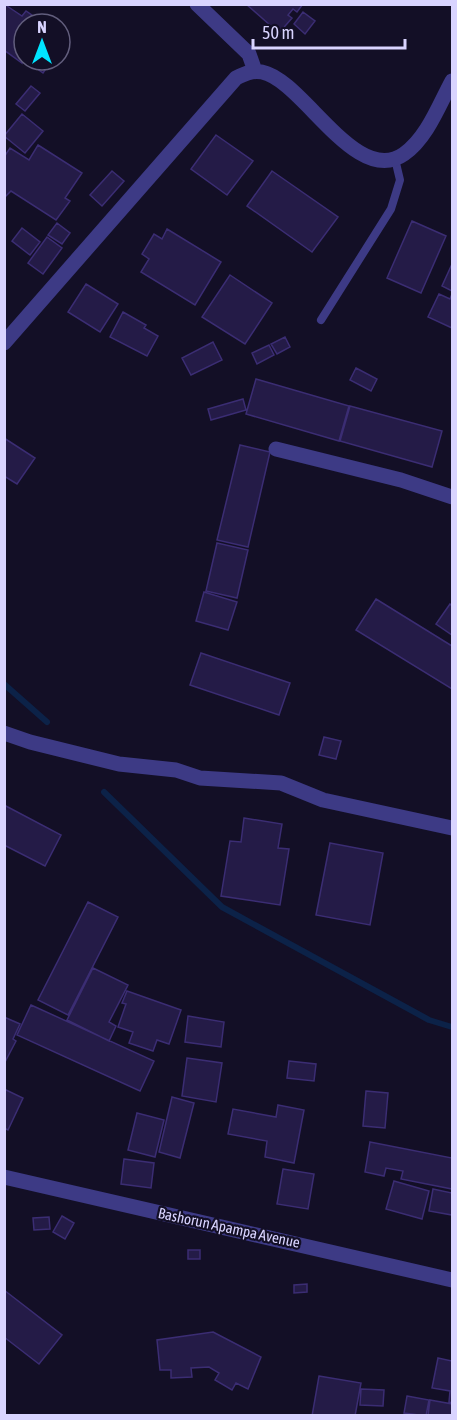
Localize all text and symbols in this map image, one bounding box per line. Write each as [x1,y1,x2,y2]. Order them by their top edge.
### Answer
north arrow [12,12,72,72]
scale bar [253,12,404,50]
text: N [37,18,47,36]
text: 50 m [262,22,294,43]
street label: Bashorun Apampa Avenue [157,1204,302,1251]

